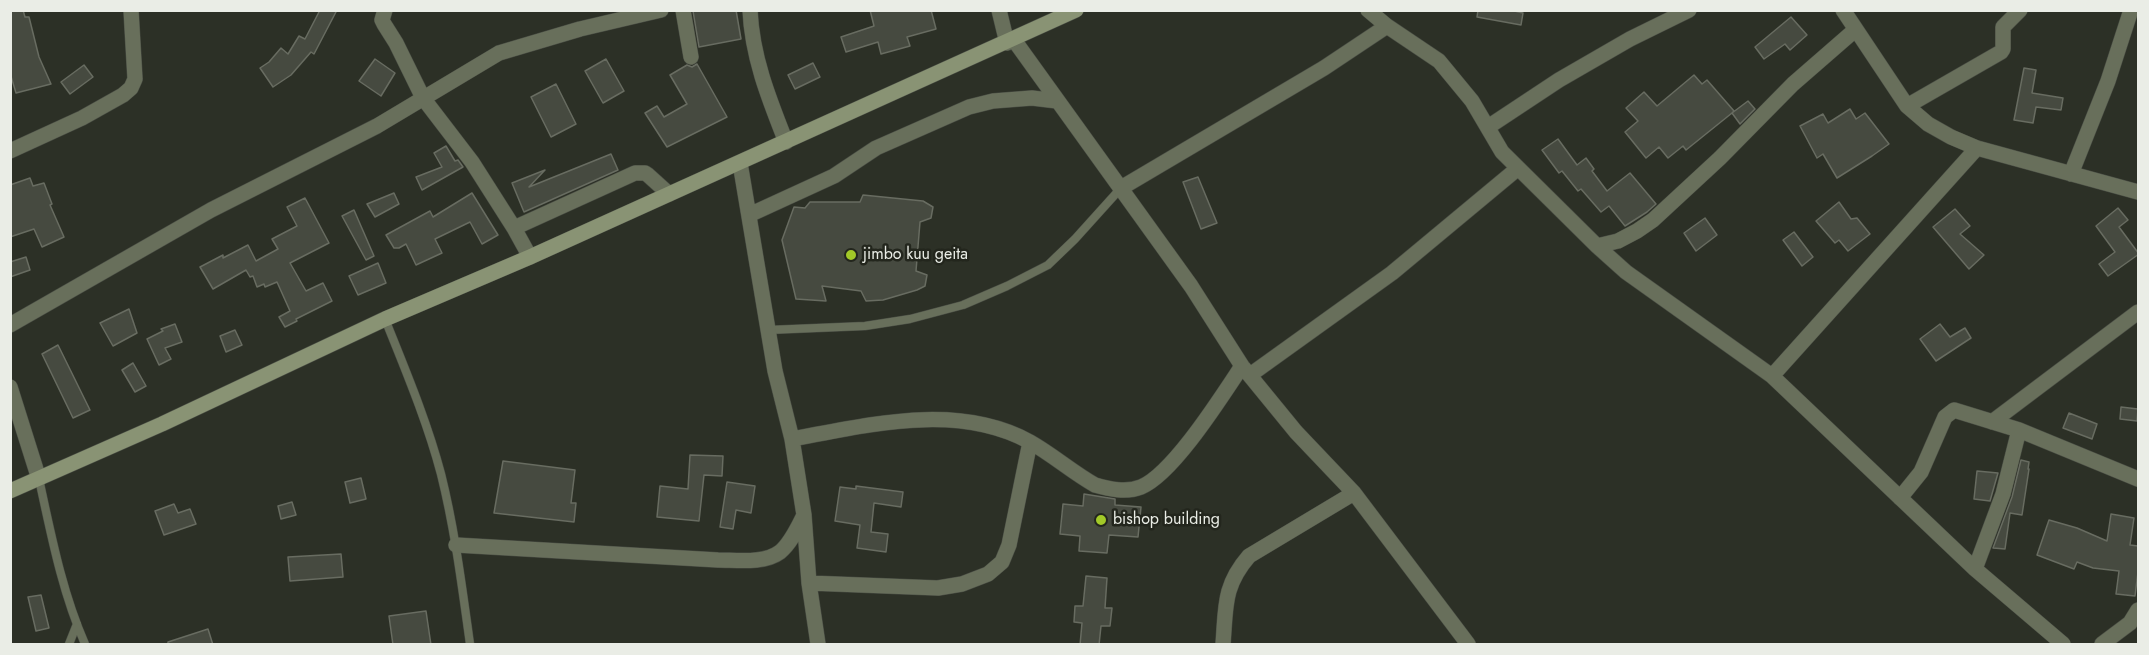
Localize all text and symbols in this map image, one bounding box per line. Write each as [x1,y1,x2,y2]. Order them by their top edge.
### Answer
place label: jimbo kuu geita [863,245,968,265]
marker: jimbo kuu geita [844,248,858,262]
place label: bishop building [1113,510,1220,530]
marker: bishop building [1094,513,1108,527]

